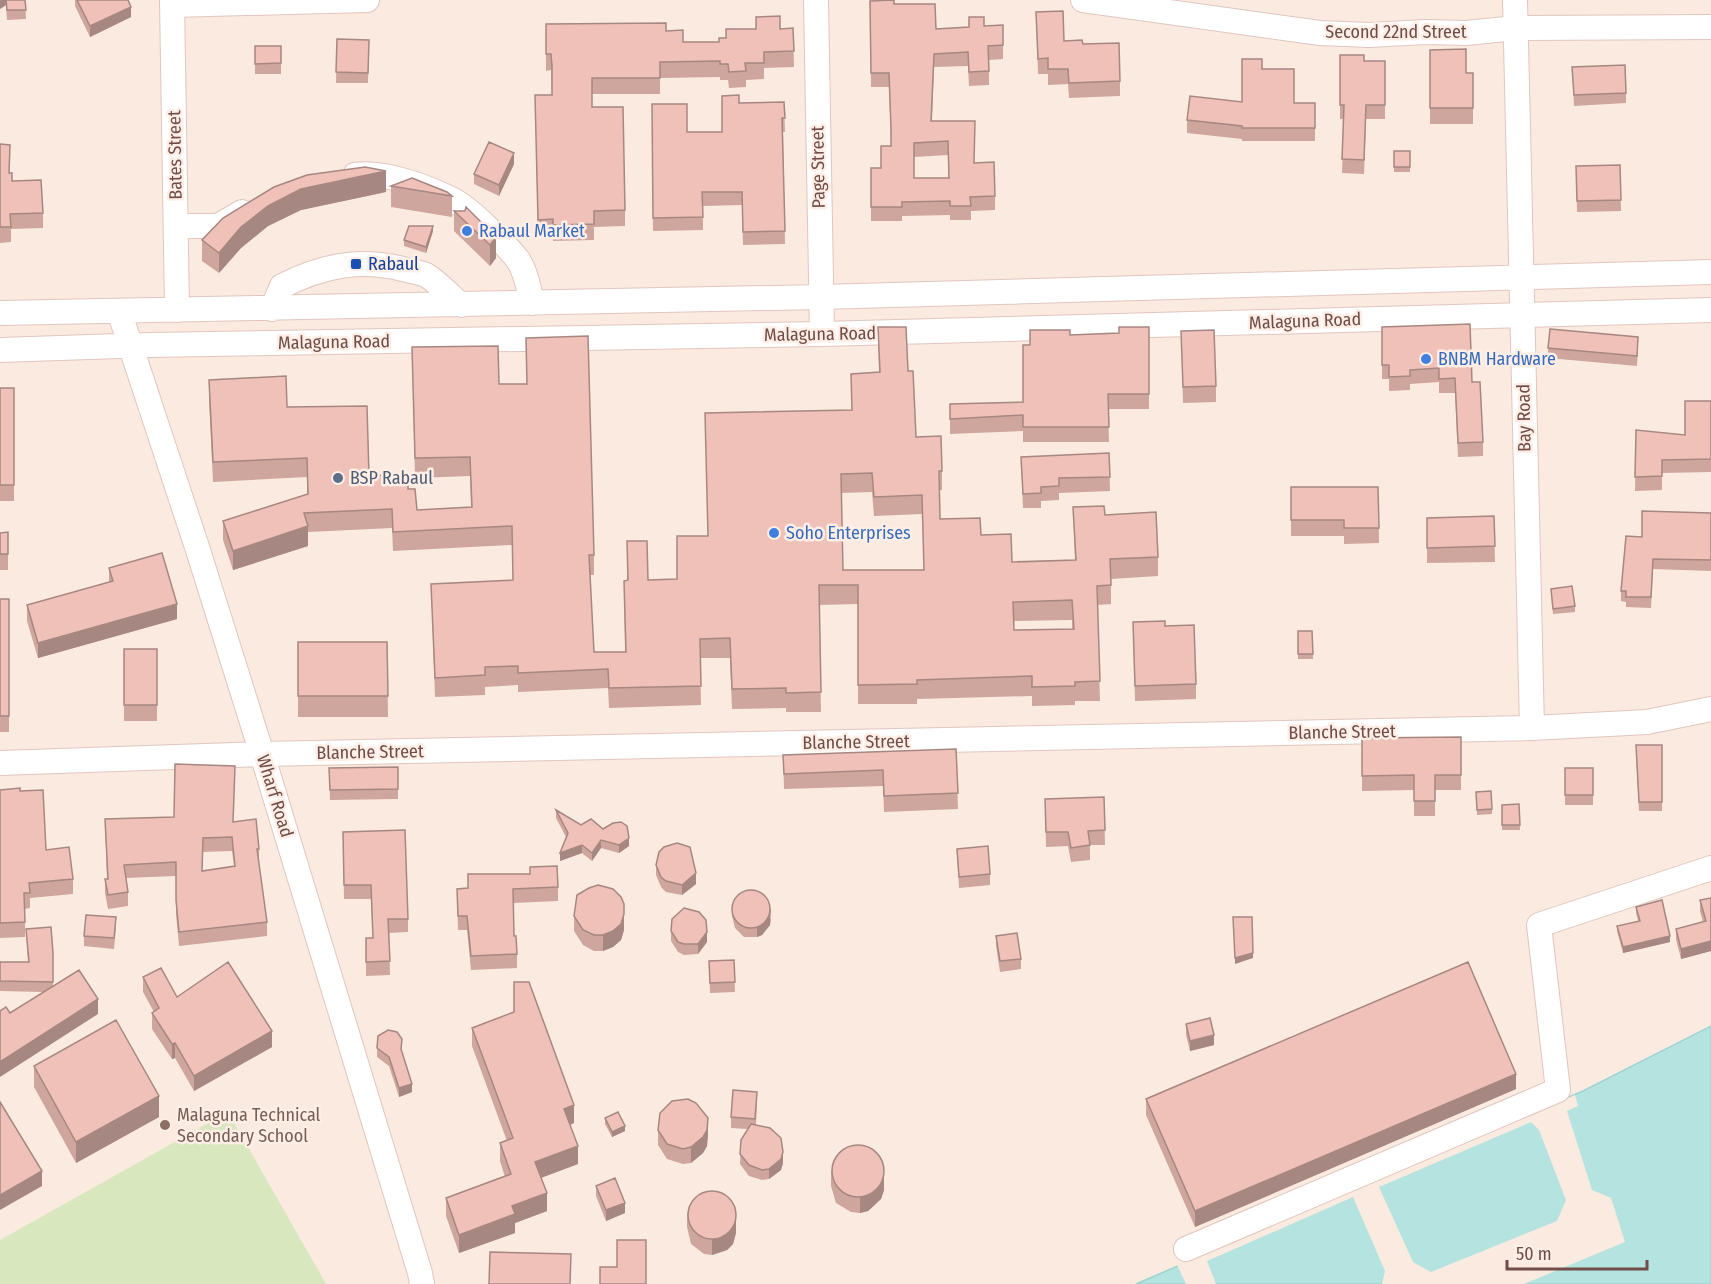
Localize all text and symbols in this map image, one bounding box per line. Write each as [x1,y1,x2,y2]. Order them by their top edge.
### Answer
street label: Second 22nd Street [1325,21,1467,43]
street label: Bates Street [163,110,187,200]
street label: Page Street [806,125,830,209]
place label: Rabaul Market [479,220,585,242]
marker: Rabaul Market [460,224,474,238]
place label: Rabaul [368,253,419,275]
marker: Rabaul [349,257,363,271]
street label: Malaguna Road [1249,308,1361,334]
street label: Malaguna Road [764,322,876,346]
street label: Malaguna Road [278,330,390,354]
place label: BNBM Hardware [1438,348,1556,370]
marker: BNBM Hardware [1419,352,1433,366]
street label: Bay Road [1512,384,1536,452]
place label: BSP Rabaul [350,467,433,489]
marker: BSP Rabaul [331,471,345,485]
place label: Soho Enterprises [786,522,911,544]
marker: Soho Enterprises [767,526,781,540]
street label: Blanche Street [1288,720,1396,744]
street label: Blanche Street [802,730,910,754]
street label: Blanche Street [316,740,424,764]
street label: Wharf Road [252,752,298,840]
place label: Malaguna Technical Secondary School [177,1104,321,1147]
marker: Malaguna Technical Secondary School [158,1118,172,1132]
scale bar [1507,1233,1646,1271]
text: 50 m [1516,1243,1552,1265]

